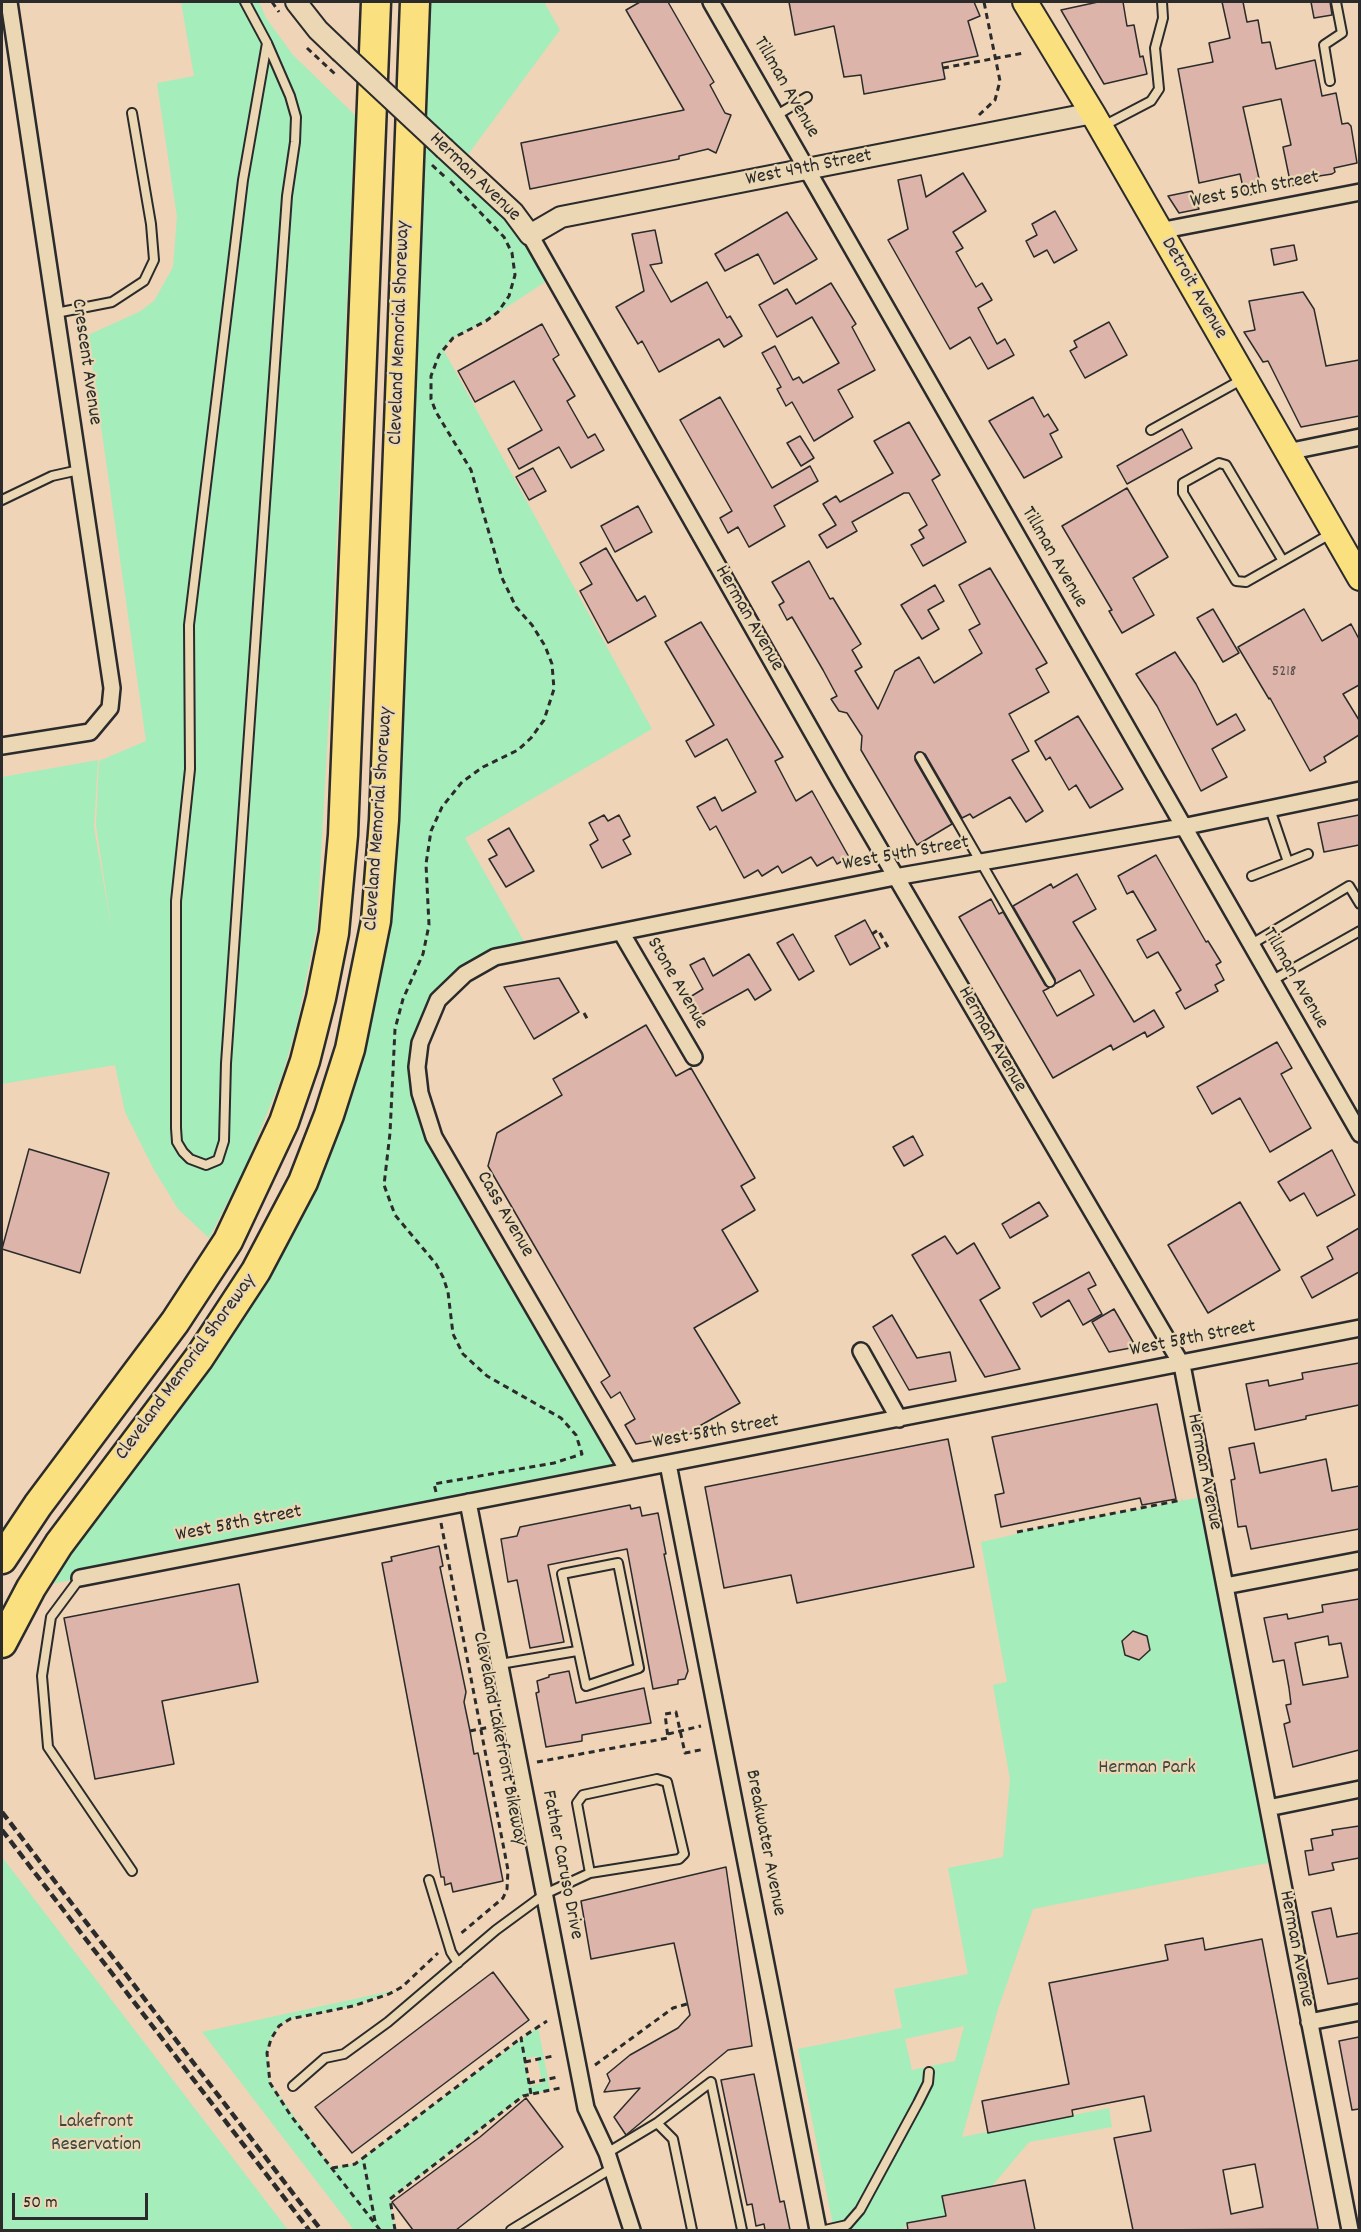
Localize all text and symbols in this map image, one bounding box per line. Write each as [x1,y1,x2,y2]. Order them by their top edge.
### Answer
street label: Tillman Avenue [746,33,824,143]
street label: Herman Avenue [423,128,525,228]
street label: West 49th Street [744,145,874,193]
street label: West 50th Street [1189,167,1321,215]
street label: Cleveland Memorial Shoreway [385,220,417,446]
street label: Detroit Avenue [1154,234,1232,344]
street label: Crescent Avenue [64,297,106,427]
street label: Tillman Avenue [1014,503,1092,613]
street label: Herman Avenue [708,562,788,676]
house number: 5218 [1272,663,1296,683]
street label: Cleveland Memorial Shoreway [360,706,400,932]
street label: West 54th Street [841,832,971,878]
street label: Tillman Avenue [1255,924,1333,1034]
street label: Stone Avenue [640,934,712,1034]
street label: Herman Avenue [951,983,1031,1097]
street label: Cass Avenue [470,1168,538,1262]
street label: Cleveland Memorial Shoreway [111,1270,263,1466]
street label: West 58th Street [1128,1316,1258,1364]
street label: West 58th Street [651,1410,781,1456]
street label: Herman Avenue [1180,1412,1226,1532]
street label: West 58th Street [174,1501,304,1549]
street label: Cleveland Lakefront Bikeway [465,1630,531,1848]
park label: Herman Park [1098,1757,1196,1781]
street label: Breakwater Avenue [738,1768,790,1918]
street label: Father Caruso Drive [535,1788,587,1942]
street label: Herman Avenue [1272,1889,1318,2009]
park label: Lakefront Reservation [51,2111,141,2158]
scale bar [15,2181,152,2219]
text: 50 m [23,2191,58,2216]

